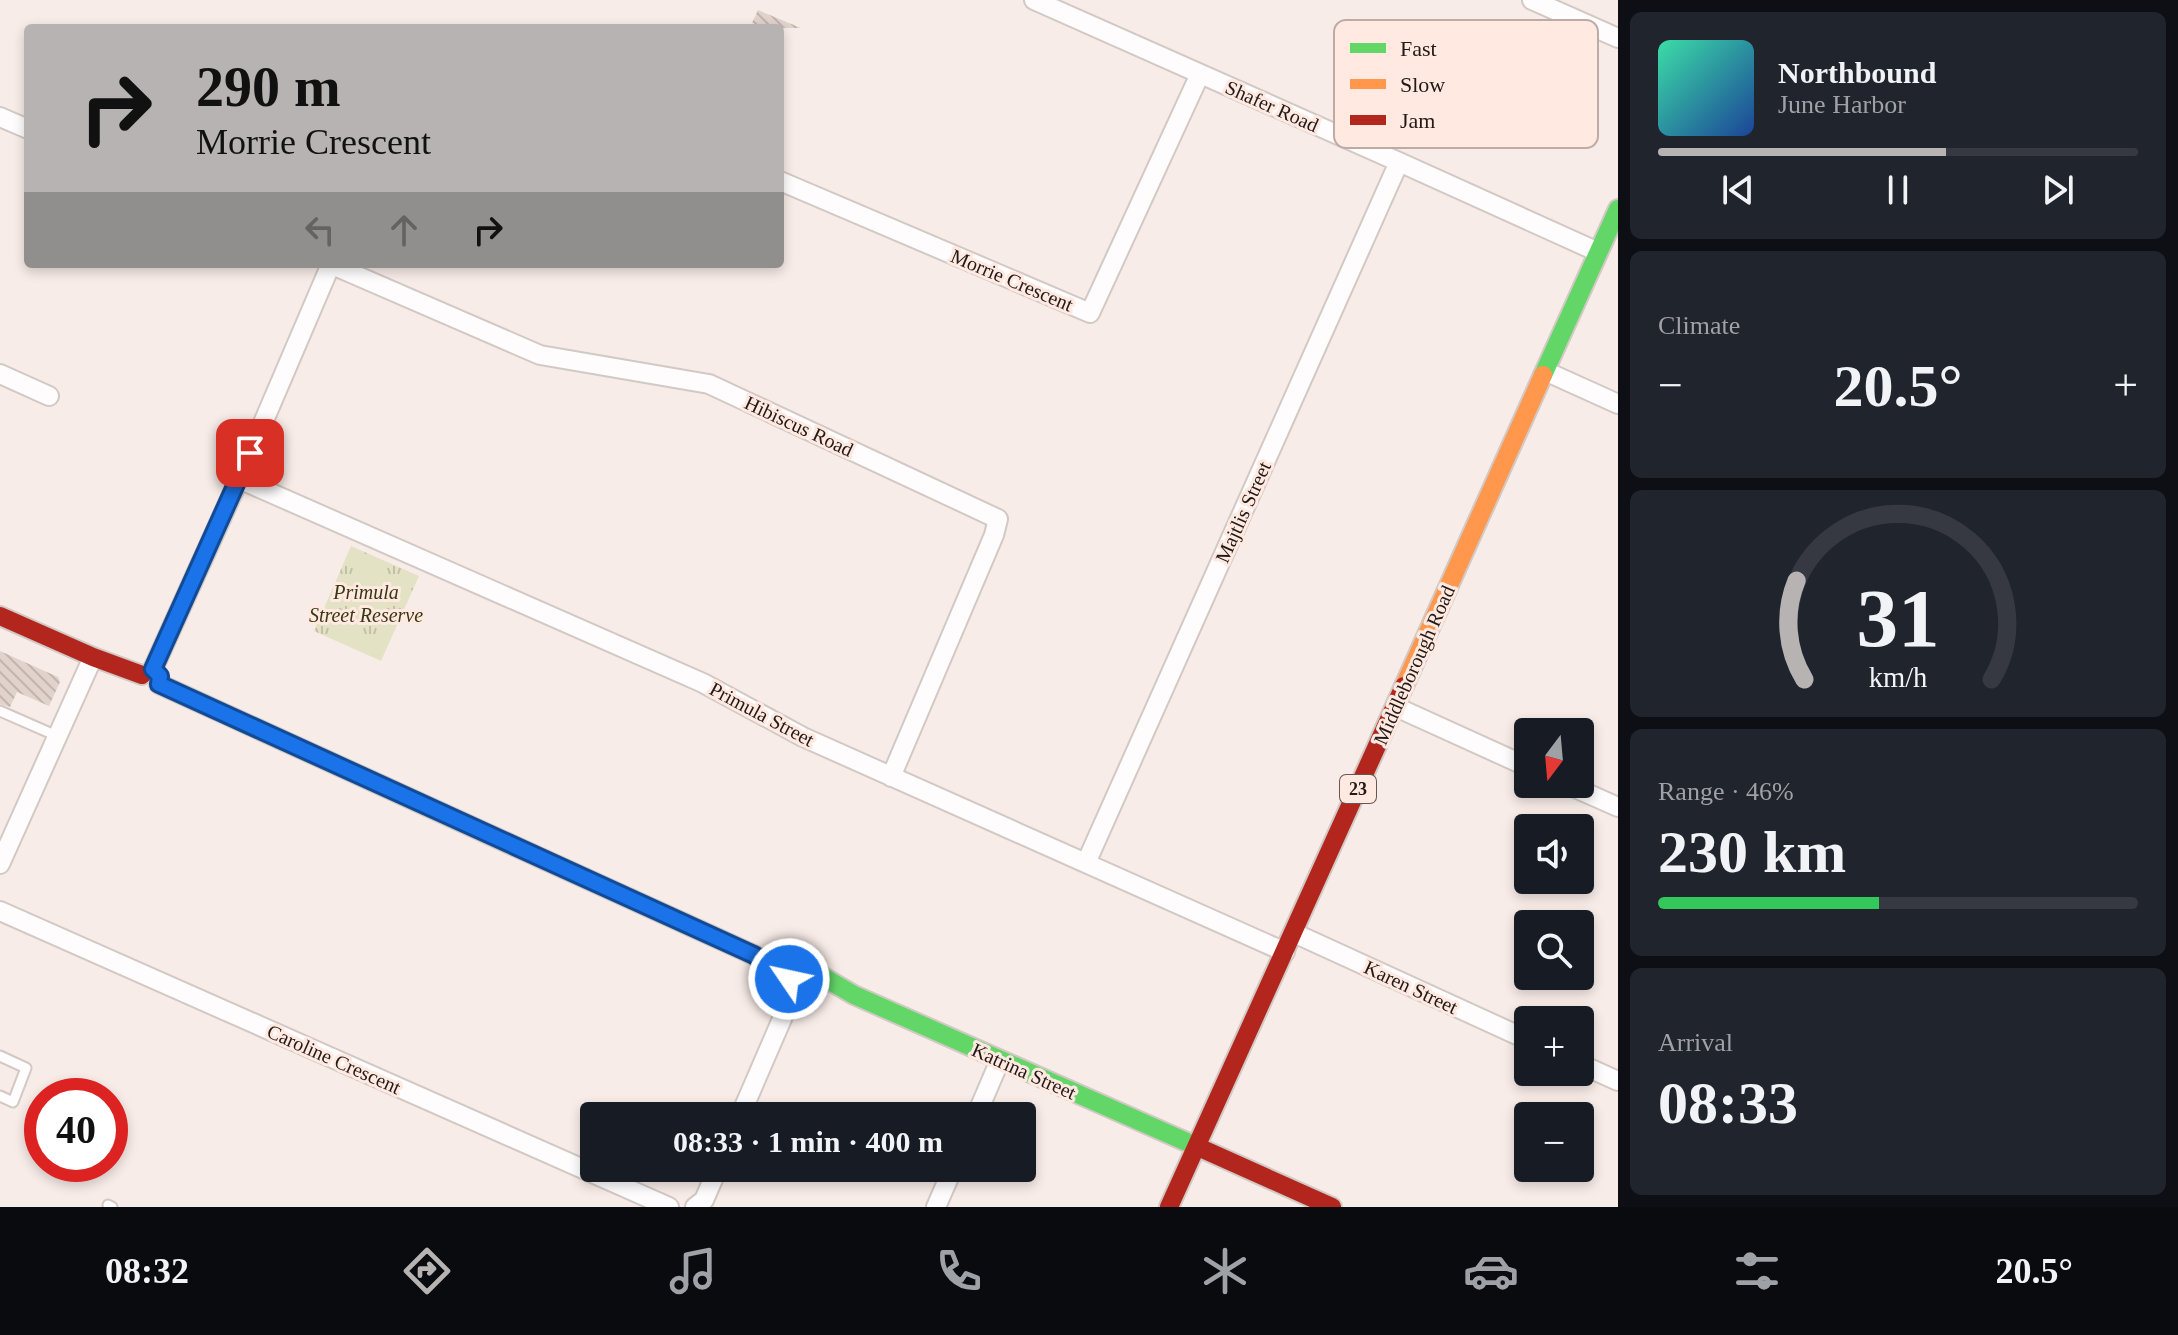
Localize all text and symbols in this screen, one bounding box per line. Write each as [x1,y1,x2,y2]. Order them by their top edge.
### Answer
legend [1334,20,1598,148]
text: Fast [1400,36,1437,61]
icon: right [64,56,168,160]
text: 290 m [196,56,341,118]
text: Northbound [1778,56,1936,89]
text: Slow [1400,72,1445,97]
street label: Shafer Road [1222,76,1322,136]
text: June Harbor [1778,90,1906,119]
text: Jam [1400,108,1435,133]
text: Morrie Crescent [196,122,431,162]
icon: previous [1716,168,1760,212]
icon: pause [1876,168,1920,212]
icon: next [2036,168,2080,212]
icon: left [298,208,342,252]
icon: ahead [382,208,426,252]
icon: right [466,208,510,252]
street label: Morrie Crescent [948,244,1077,316]
text: Climate [1658,311,1740,340]
text: 20.5° [1834,353,1963,419]
text: − [1658,361,1683,410]
text: + [2113,361,2138,410]
street label: Hibiscus Road [741,391,857,461]
pin [216,419,284,487]
icon: arrive [228,431,272,475]
street label: Majtlis Street [1211,458,1276,566]
text: 31 [1856,571,1940,663]
park label: Primula Street Reserve [309,581,423,626]
street label: Middleborough Road [1369,582,1460,748]
text: km/h [1869,662,1927,693]
street label: Primula Street [706,677,818,751]
north arrow [1514,718,1594,798]
map controls [1514,718,1594,1182]
road number: 23 [1340,775,1376,803]
text: Range · 46% [1658,777,1794,806]
button: sound [1514,814,1594,894]
text: 230 km [1658,819,1846,885]
button: search [1514,910,1594,990]
position arrow [747,937,831,1021]
street label: Karen Street [1361,956,1462,1018]
button: + [1514,1006,1594,1086]
street label: Caroline Crescent [264,1020,405,1098]
text: Arrival [1658,1028,1733,1057]
street label: Katrina Street [969,1038,1080,1104]
text: 08:33 [1658,1070,1798,1136]
speed limit sign: 40 [24,1078,128,1182]
button: − [1514,1102,1594,1182]
text: 08:33 · 1 min · 400 m [673,1125,943,1158]
icon: directions [399,1243,455,1299]
icon: music [665,1243,721,1299]
icon: phone [931,1243,987,1299]
icon: climate [1197,1243,1253,1299]
icon: car [1463,1243,1519,1299]
icon: filters [1729,1243,1785,1299]
text: 08:32 [105,1251,189,1291]
text: 20.5° [1995,1251,2073,1291]

